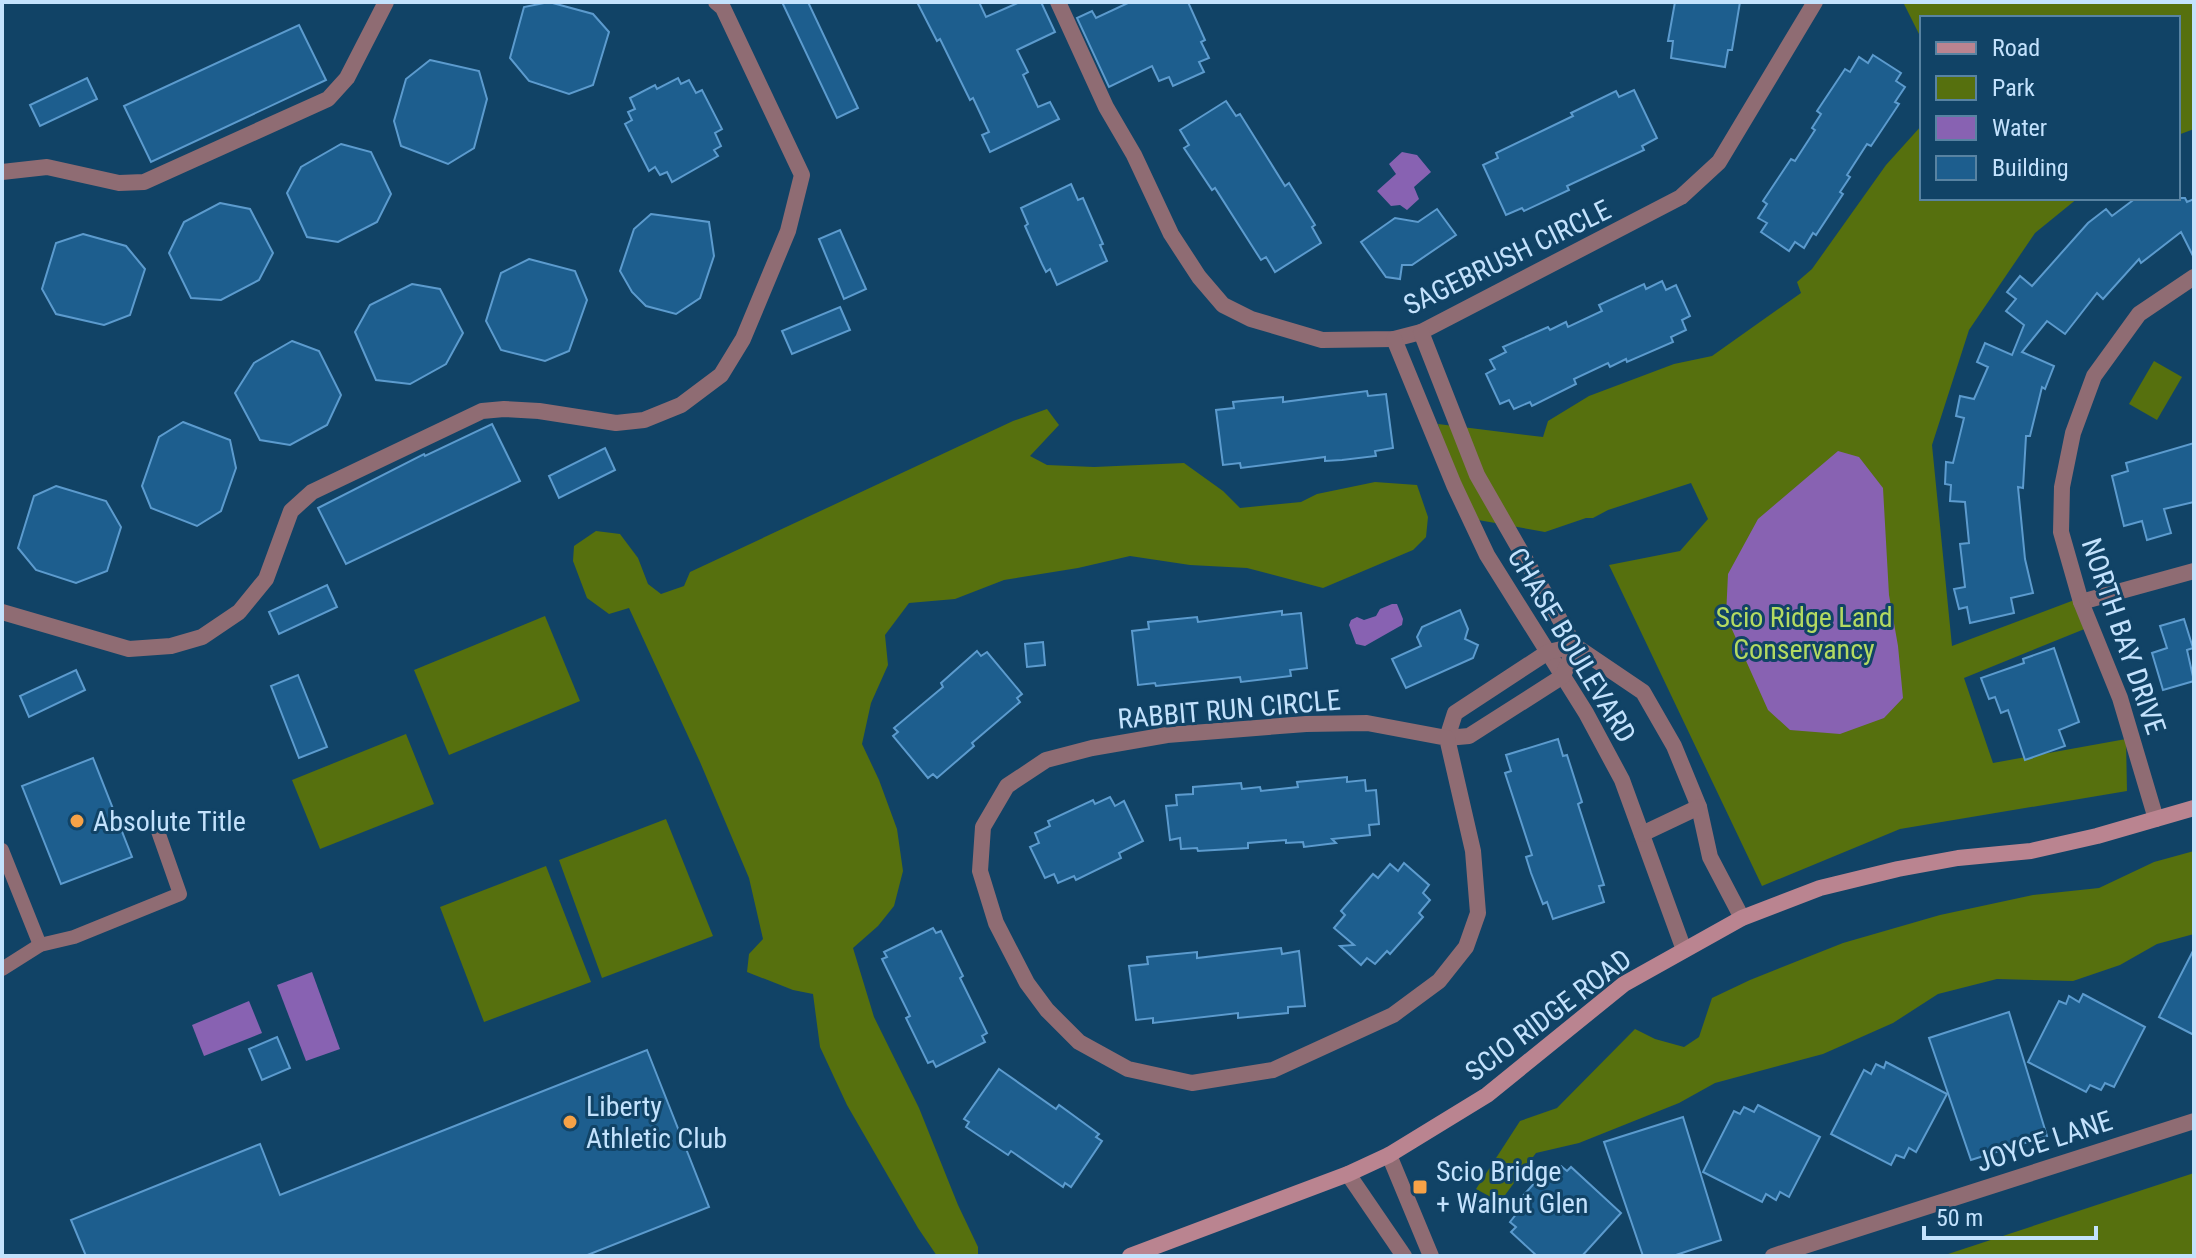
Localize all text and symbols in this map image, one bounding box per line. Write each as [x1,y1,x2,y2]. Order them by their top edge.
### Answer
legend [1920,16,2180,200]
text: Road [1992,34,2040,62]
text: Park [1992,74,2035,102]
text: Water [1992,114,2047,142]
text: Building [1992,154,2069,182]
street label: SAGEBRUSH CIRCLE [1398,193,1616,322]
street label: NORTH BAY DRIVE [2075,534,2173,738]
street label: CHASE BOULEVARD [1500,542,1643,749]
park label: Scio Ridge Land Conservancy [1715,601,1893,666]
street label: RABBIT RUN CIRCLE [1116,683,1342,736]
place label: Absolute Title [93,805,246,838]
marker: Absolute Title [68,812,86,830]
street label: SCIO RIDGE ROAD [1459,942,1638,1088]
place label: Liberty Athletic Club [586,1090,727,1155]
street label: JOYCE LANE [1972,1104,2116,1179]
marker: Liberty Athletic Club [561,1113,579,1131]
place label: Scio Bridge + Walnut Glen [1436,1155,1589,1220]
marker: Scio Bridge + Walnut Glen [1411,1178,1429,1196]
scale bar [1924,1190,2096,1240]
text: 50 m [1936,1204,1983,1232]

